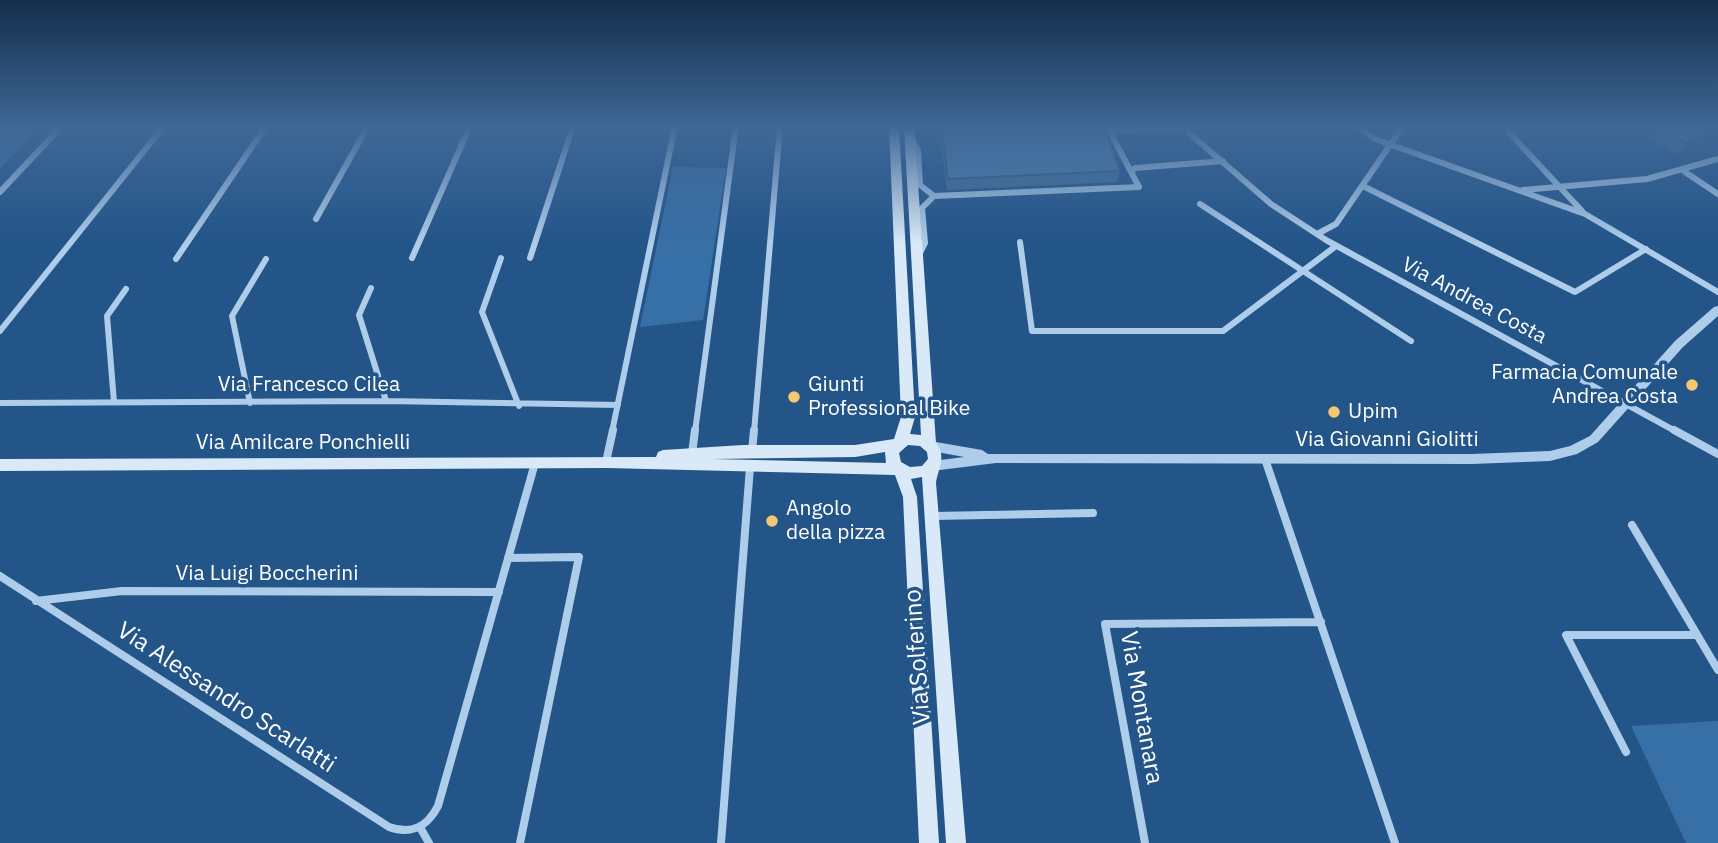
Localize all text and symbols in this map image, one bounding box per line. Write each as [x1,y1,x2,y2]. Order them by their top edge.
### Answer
street label: Via Andrea Costa [1397,252,1551,350]
place label: Farmacia Comunale Andrea Costa [1491,360,1678,410]
street label: Via Francesco Cilea [218,372,400,398]
place label: Giunti Professional Bike [808,372,970,422]
marker: Farmacia Comunale Andrea Costa [1684,377,1700,393]
marker: Giunti Professional Bike [786,389,802,405]
place label: Upim [1348,399,1398,425]
marker: Upim [1326,404,1342,420]
street label: Via Giovanni Giolitti [1295,427,1479,453]
street label: Via Amilcare Ponchielli [196,430,410,456]
place label: Angolo della pizza [786,496,885,546]
marker: Angolo della pizza [764,513,780,529]
street label: Via Luigi Boccherini [175,561,359,587]
street label: Via Solferino [899,588,937,726]
street label: Via Alessandro Scarlatti [111,616,341,780]
street label: Via Montanara [1113,629,1169,787]

